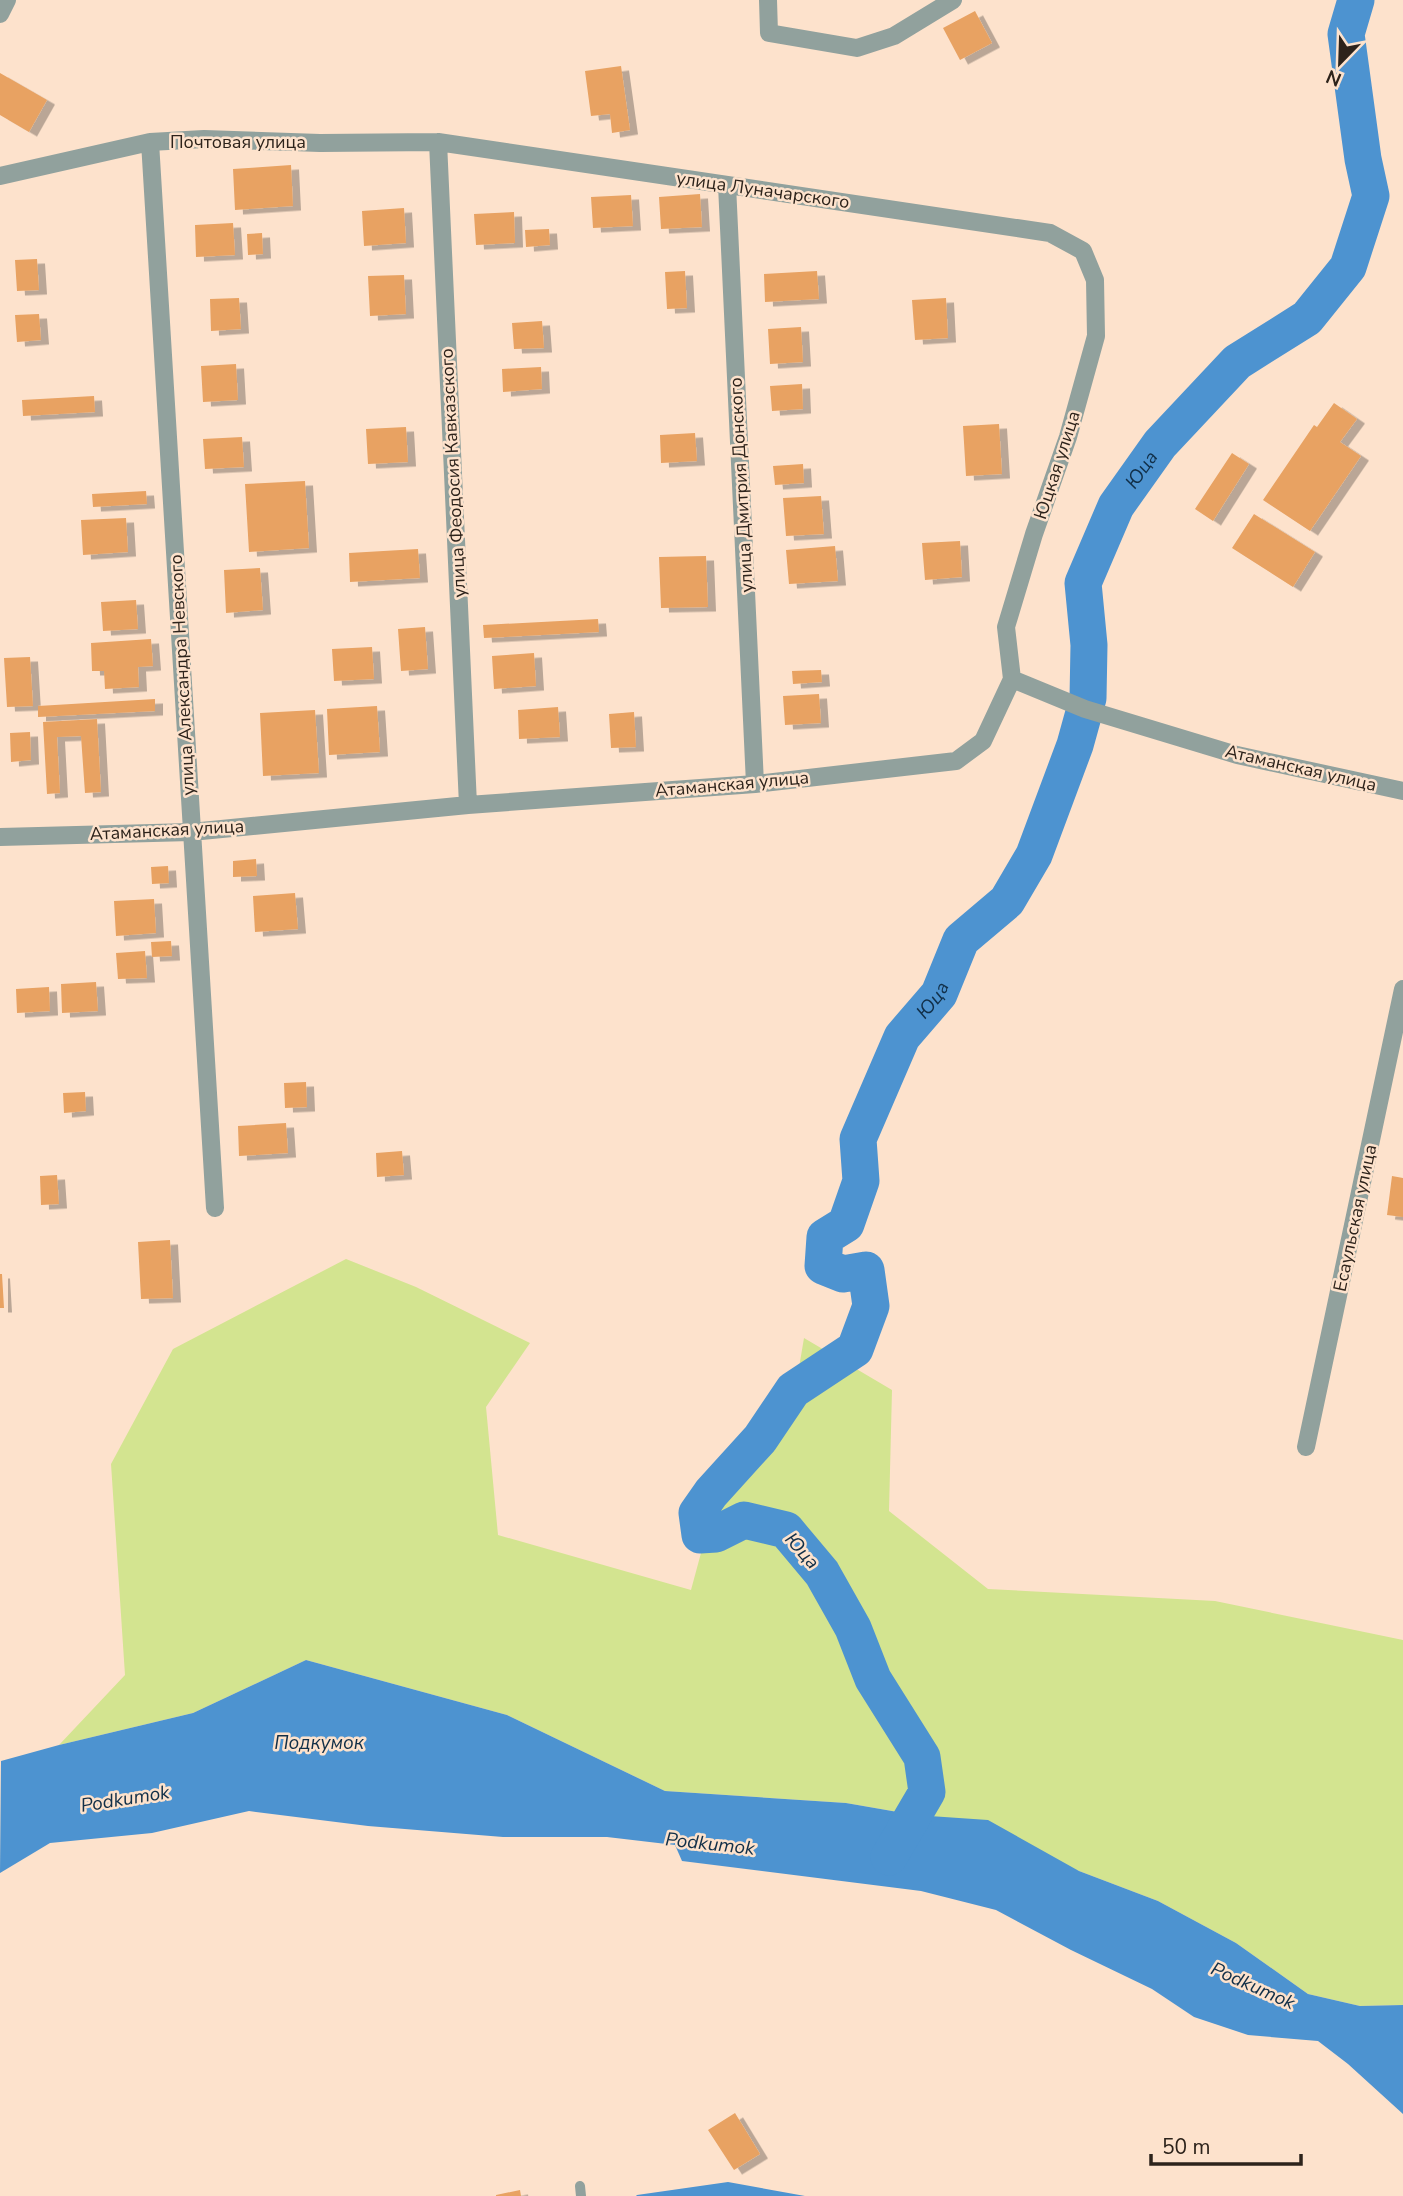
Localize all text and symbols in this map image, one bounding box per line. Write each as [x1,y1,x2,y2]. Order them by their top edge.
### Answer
north arrow [1305,28,1375,98]
text: N [1322,63,1345,92]
street label: Почтовая улица [170,130,306,154]
street label: улица Луначарского [675,166,851,214]
street label: улица Феодосия Кавказского [434,348,472,598]
street label: улица Дмитрия Донского [723,377,759,593]
street label: Юцкая улица [1028,408,1086,522]
water label: Юца [1119,446,1164,494]
street label: улица Александра Невского [164,554,200,796]
street label: Атаманская улица [1223,739,1379,797]
street label: Атаманская улица [654,765,810,803]
street label: Атаманская улица [89,814,245,846]
water label: Юца [910,978,956,1024]
street label: Есаульская улица [1328,1142,1382,1294]
water label: Юца [779,1527,825,1575]
water label: Подкумок [274,1730,365,1756]
water label: Podkumok [79,1779,172,1819]
water label: Podkumok [664,1826,756,1862]
water label: Podkumok [1207,1956,1300,2016]
scale bar [1151,2122,1302,2166]
text: 50 m [1162,2133,1211,2161]

